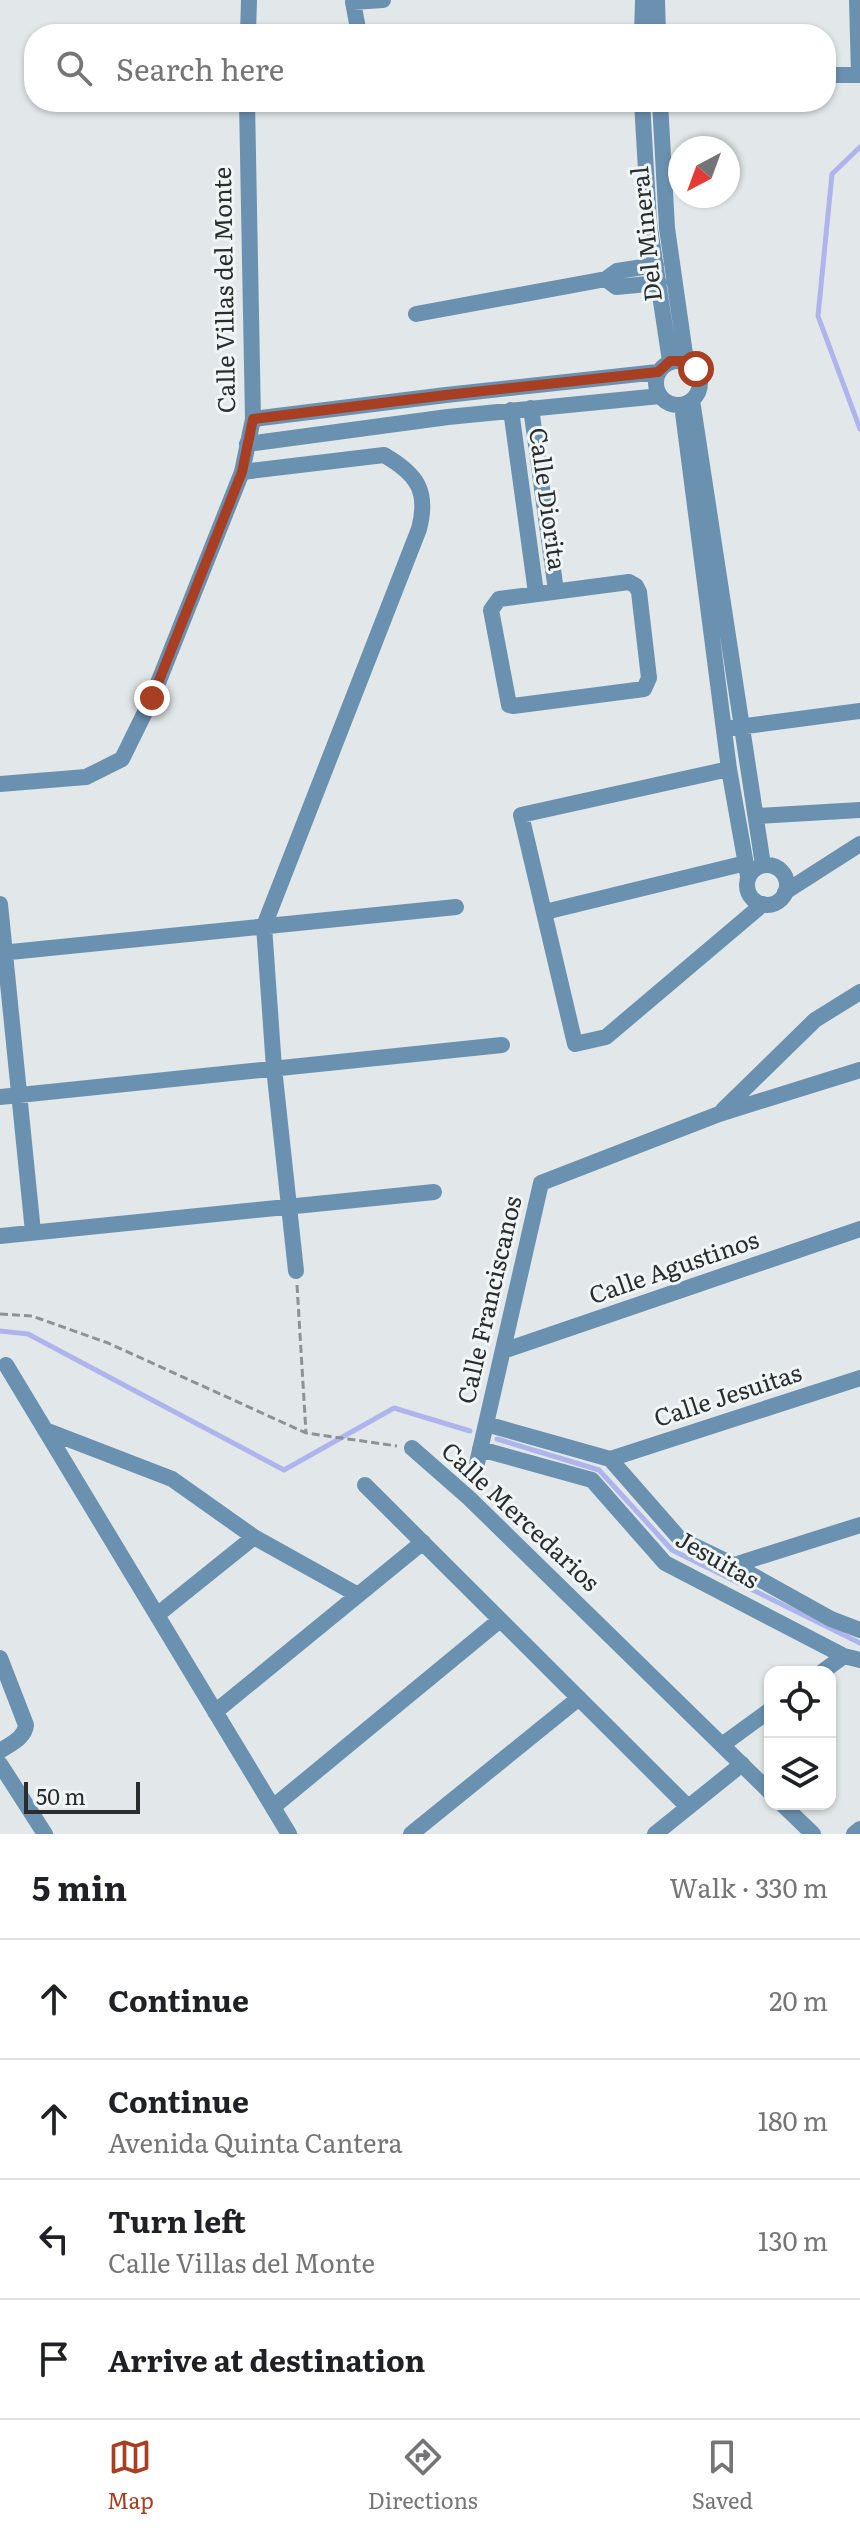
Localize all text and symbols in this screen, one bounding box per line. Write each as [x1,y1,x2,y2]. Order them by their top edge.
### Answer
search box [24,24,836,112]
icon: search [52,46,96,90]
text: Search here [116,46,284,90]
north arrow [668,136,740,208]
street label: Del Mineral [620,165,669,303]
street label: Calle Villas del Monte [203,167,242,414]
route start [678,351,714,387]
street label: Calle Diorita [522,425,577,572]
route end [134,680,170,716]
street label: Calle Franciscanos [447,1192,529,1407]
street label: Calle Agustinos [584,1220,763,1311]
street label: Calle Jesuitas [649,1353,806,1434]
street label: Calle Mercedarios [435,1432,609,1598]
street label: Jesuitas [670,1520,766,1596]
map controls [764,1666,836,1810]
button: locate [764,1666,836,1738]
button: layers [764,1738,836,1810]
scale bar [24,1778,140,1814]
text: 50 m [36,1779,86,1812]
text: 5 min [32,1861,127,1911]
text: Walk · 330 m [670,1867,828,1906]
icon: ahead [32,1977,76,2021]
text: Continue [108,1977,249,2021]
text: 20 m [769,1980,828,2019]
text: Continue [108,2078,249,2122]
icon: ahead [32,2097,76,2141]
text: 180 m [758,2100,828,2139]
text: Avenida Quinta Cantera [108,2122,403,2161]
text: Turn left [108,2198,246,2242]
icon: left [32,2217,76,2261]
text: 130 m [758,2220,828,2259]
text: Calle Villas del Monte [108,2242,375,2281]
icon: arrive [32,2337,76,2381]
text: Arrive at destination [108,2337,425,2381]
tab: Map [107,2435,154,2516]
tab: Directions [368,2435,478,2516]
tab: Saved [692,2435,753,2516]

